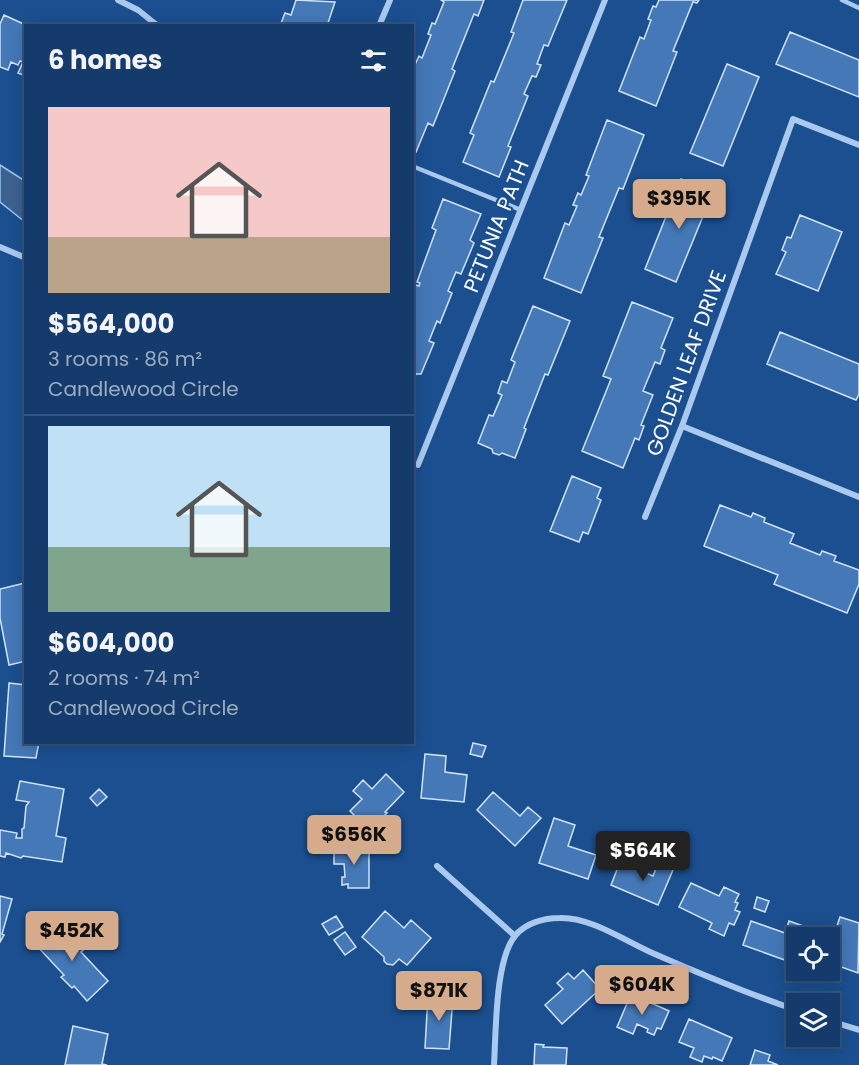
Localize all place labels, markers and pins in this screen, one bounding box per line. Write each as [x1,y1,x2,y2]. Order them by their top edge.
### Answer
pin: $395K [637,179,721,230]
pin: $656K [312,815,396,866]
pin: $564K [601,831,685,882]
pin: $452K [30,911,114,962]
pin: $604K [600,965,684,1016]
pin: $871K [397,971,481,1022]

